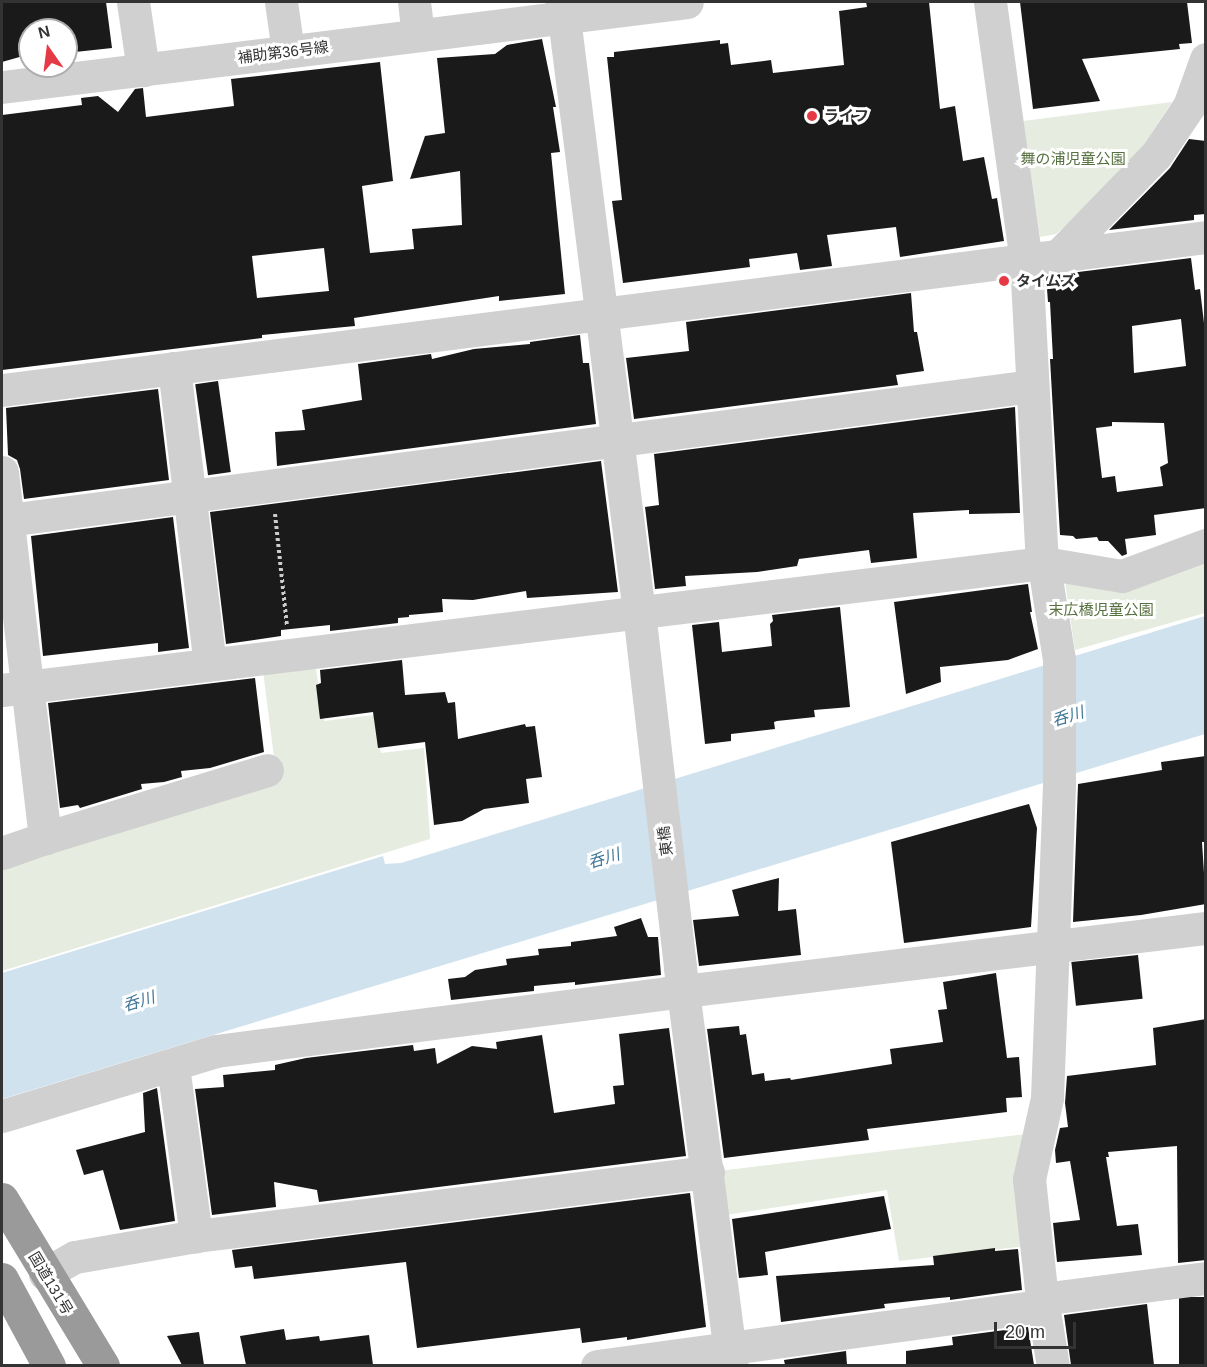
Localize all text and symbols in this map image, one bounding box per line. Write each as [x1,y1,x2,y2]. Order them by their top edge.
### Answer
north arrow [18,18,78,78]
text: N [36,22,52,42]
street label: 補助第36号線 [236,37,330,67]
place label: ライフ [824,107,869,125]
marker: ライフ [805,109,819,123]
park label: 舞の浦児童公園 [1021,150,1125,168]
place label: タイムズ [1016,272,1076,290]
marker: タイムズ [997,274,1011,288]
park label: 末広橋児童公園 [1049,601,1153,619]
water label: 呑川 [1050,703,1086,731]
street label: 東橋 [654,825,676,857]
water label: 呑川 [586,845,622,873]
water label: 呑川 [121,988,157,1016]
street label: 国道131号 [25,1248,77,1318]
scale bar [997,1310,1080,1348]
text: 20 m [1005,1322,1045,1342]

